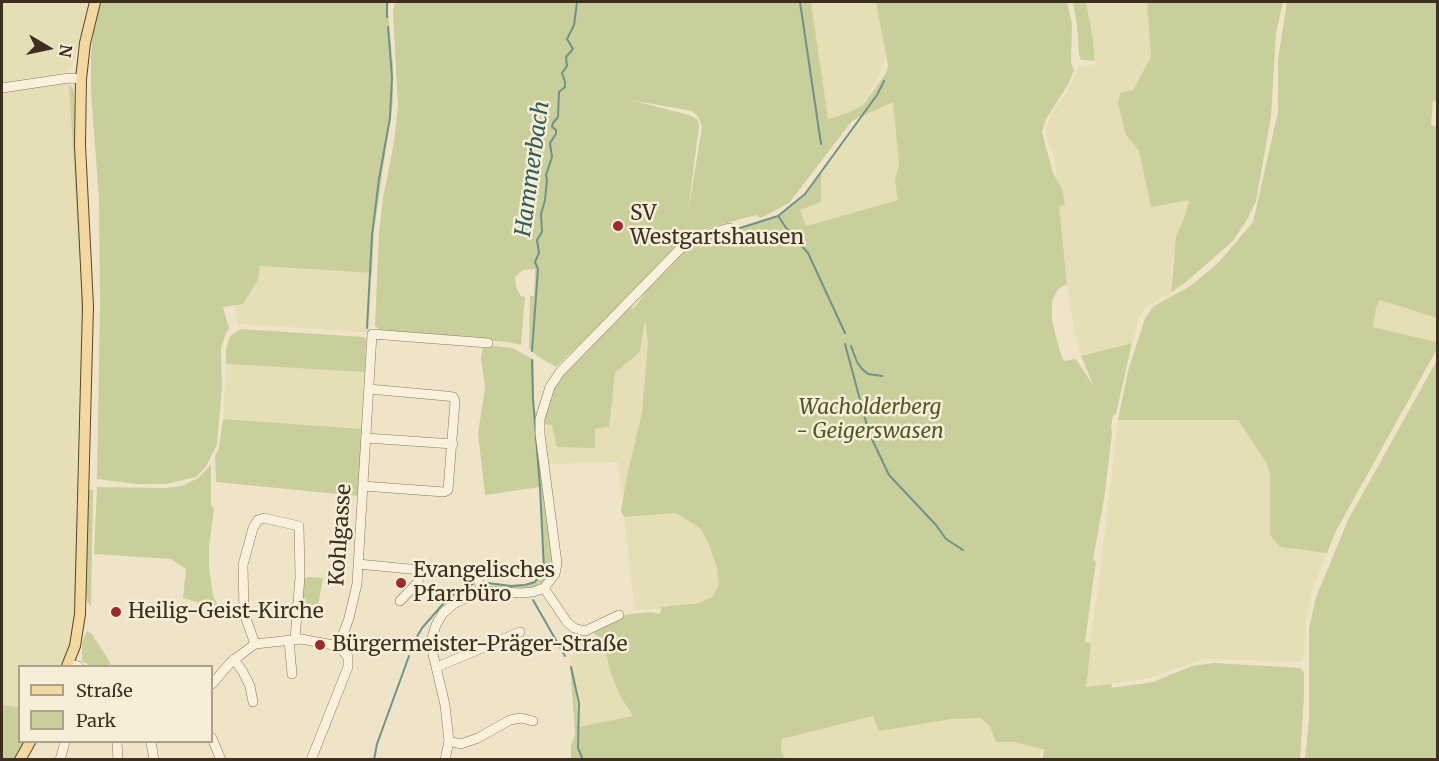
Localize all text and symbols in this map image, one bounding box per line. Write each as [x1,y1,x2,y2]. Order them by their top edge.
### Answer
north arrow [18,18,78,78]
text: N [55,43,77,59]
water label: Hammerbach [510,100,556,238]
place label: SV Westgartshausen [630,201,804,251]
marker: SV Westgartshausen [611,219,625,233]
park label: Wacholderberg - Geigerswasen [796,395,944,445]
street label: Kohlgasse [325,483,357,587]
place label: Evangelisches Pfarrbüro [413,558,555,608]
marker: Evangelisches Pfarrbüro [394,576,408,590]
place label: Heilig-Geist-Kirche [128,599,324,625]
marker: Heilig-Geist-Kirche [109,605,123,619]
place label: Bürgermeister-Präger-Straße [332,632,628,658]
marker: Bürgermeister-Präger-Straße [313,638,327,652]
legend [18,665,213,743]
text: Straße [76,679,133,702]
text: Park [76,709,116,732]

